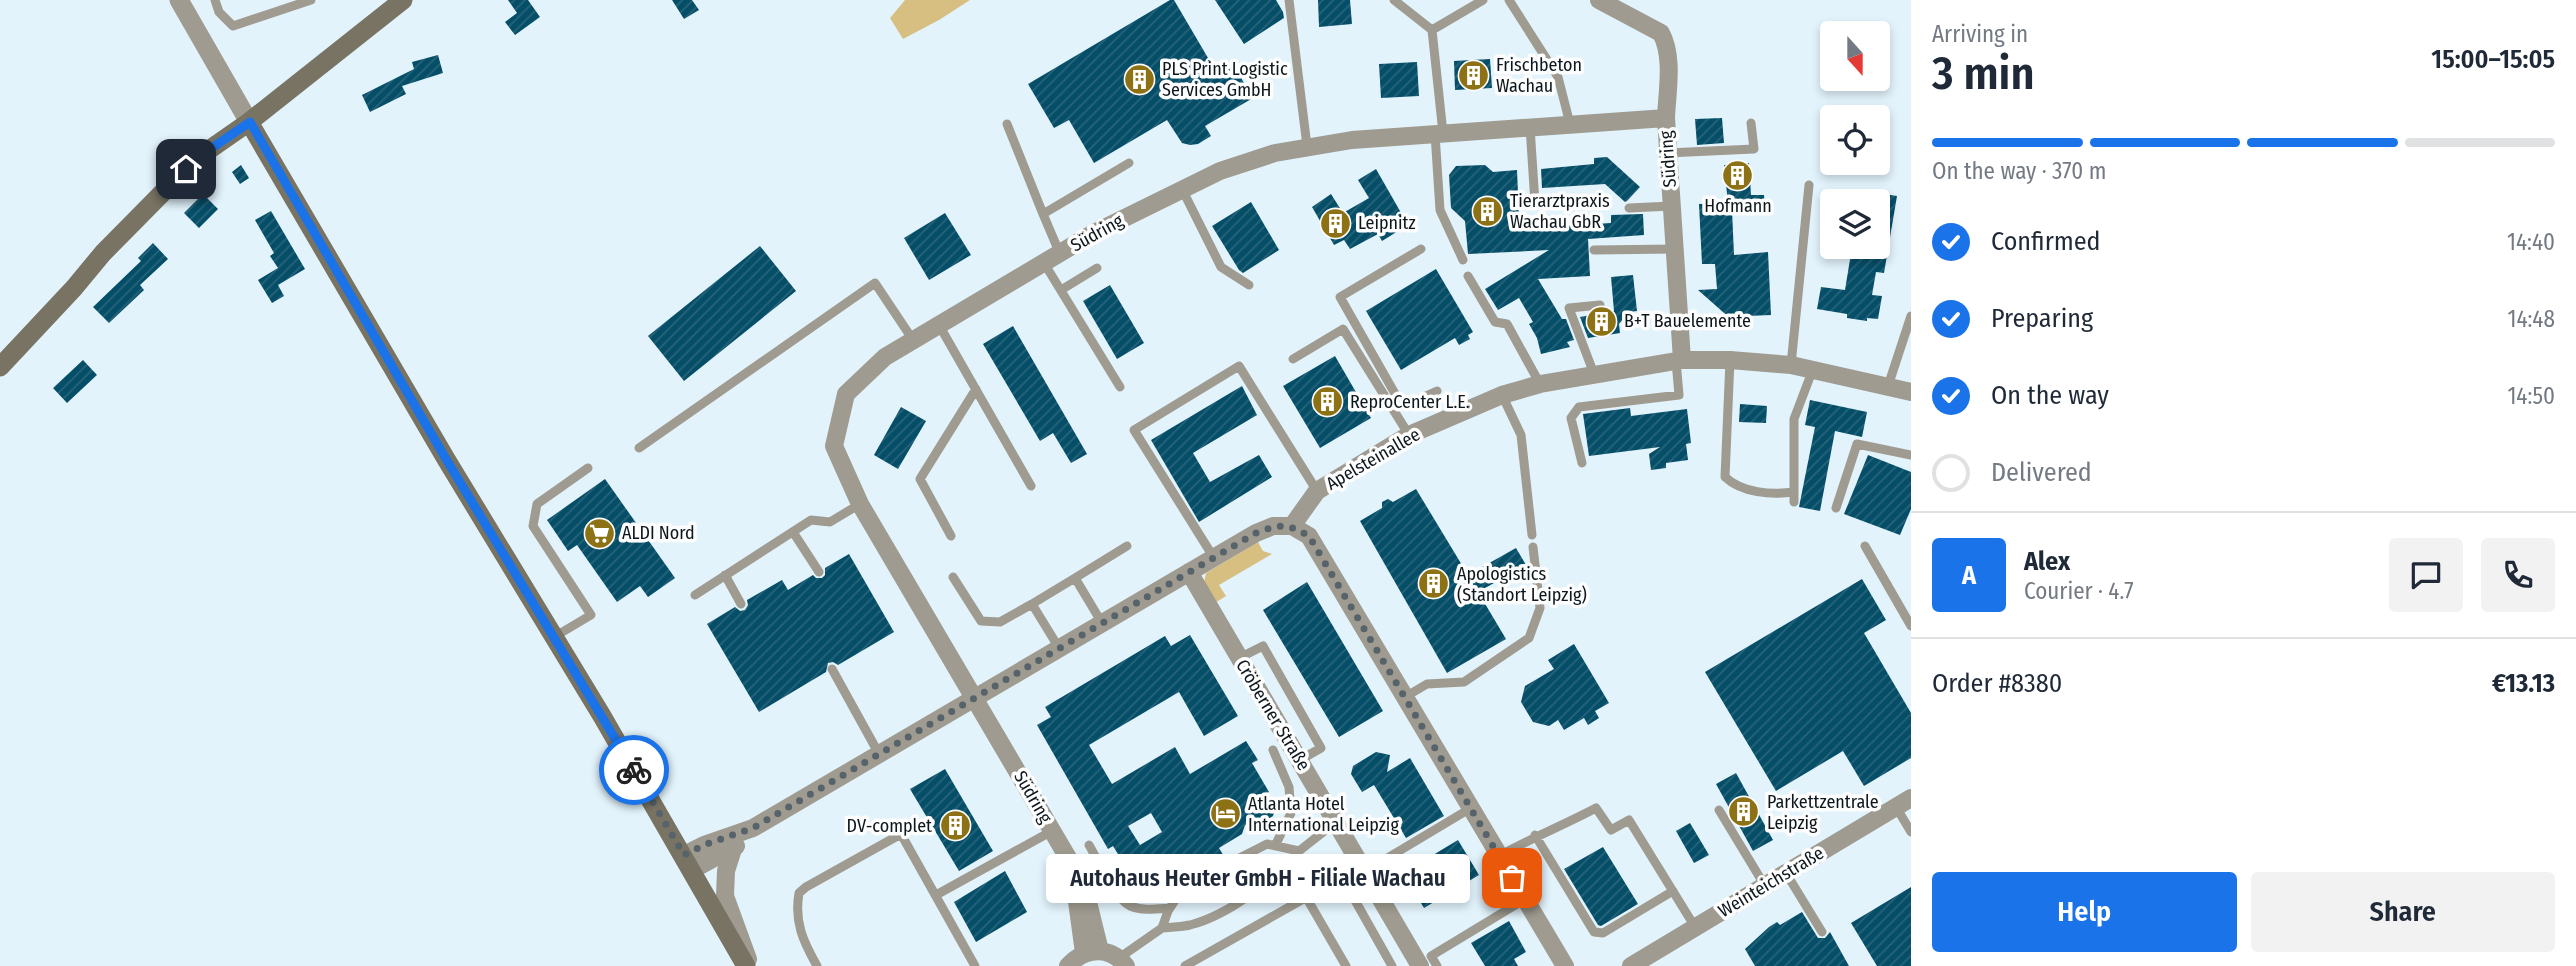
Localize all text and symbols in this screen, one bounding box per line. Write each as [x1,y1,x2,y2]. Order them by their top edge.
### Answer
text: Arriving in [1932,20,2028,48]
north arrow [1820,21,1890,91]
map controls [1820,21,1890,259]
text: 15:00–15:05 [2431,44,2555,75]
text: 3 min [1932,46,2035,101]
place label: Frischbeton Wachau [1496,54,1582,97]
place label: PLS Print Logistic Services GmbH [1162,58,1288,101]
building icon: Frischbeton Wachau [1456,58,1490,92]
building icon: PLS Print Logistic Services GmbH [1122,62,1156,96]
button: locate [1820,105,1890,175]
street label: Südring [1655,129,1681,188]
pin [156,139,216,199]
icon: home [167,150,205,188]
text: On the way · 370 m [1932,157,2106,185]
building icon: Hofmann [1721,159,1755,193]
button: layers [1820,189,1890,259]
place label: Tierarztpraxis Wachau GbR [1510,190,1610,233]
building icon: Tierarztpraxis Wachau GbR [1470,194,1504,228]
place label: Hofmann [1704,195,1772,217]
building icon: Leipnitz [1318,206,1352,240]
street label: Südring [1067,209,1128,256]
place label: Leipnitz [1358,212,1416,234]
icon: check [1932,223,1970,261]
text: Confirmed [1991,226,2101,257]
text: 14:40 [2507,228,2555,256]
icon: check [1932,300,1970,338]
text: Preparing [1991,303,2093,334]
building icon: B+T Bauelemente [1584,304,1618,338]
text: 14:48 [2508,305,2555,333]
place label: B+T Bauelemente [1624,310,1751,332]
icon: check [1932,377,1970,415]
text: On the way [1991,380,2109,411]
text: 14:50 [2507,382,2555,410]
building icon: ReproCenter L.E. [1310,385,1344,419]
place label: ReproCenter L.E. [1350,391,1470,413]
street label: Apelsteinallee [1322,423,1424,495]
text: Delivered [1991,457,2092,488]
supermarket icon: ALDI Nord [582,516,616,550]
place label: ALDI Nord [622,522,695,544]
button: chat [2389,538,2463,612]
button: phone [2481,538,2555,612]
text: Alex [2024,546,2070,577]
text: A [1962,560,1976,591]
place label: Apologistics (Standort Leipzig) [1457,563,1587,606]
building icon: Apologistics (Standort Leipzig) [1417,567,1451,601]
text: Courier · 4.7 [2024,577,2134,605]
street label: Cröberner Straße [1231,655,1315,775]
text: Order #8380 [1932,668,2062,699]
text: €13.13 [2492,668,2555,699]
courier [599,735,669,805]
icon: bike [615,751,653,789]
street label: Südring [1009,767,1057,828]
place label: Parkettzentrale Leipzig [1767,791,1879,834]
place label: Atlanta Hotel International Leipzig [1248,793,1399,836]
building icon: Parkettzentrale Leipzig [1727,795,1761,829]
hotel icon: Atlanta Hotel International Leipzig [1208,797,1242,831]
building icon: DV-complet [938,809,972,843]
place label: DV-complet [847,815,932,837]
street label: Weinteichstraße [1714,842,1828,922]
pin [1482,848,1542,908]
callout: Autohaus Heuter GmbH - Filiale Wachau [1046,854,1470,903]
icon: bag [1493,859,1531,897]
text: Autohaus Heuter GmbH - Filiale Wachau [1070,864,1446,892]
button: Help [1932,872,2237,952]
button: Share [2251,872,2555,952]

